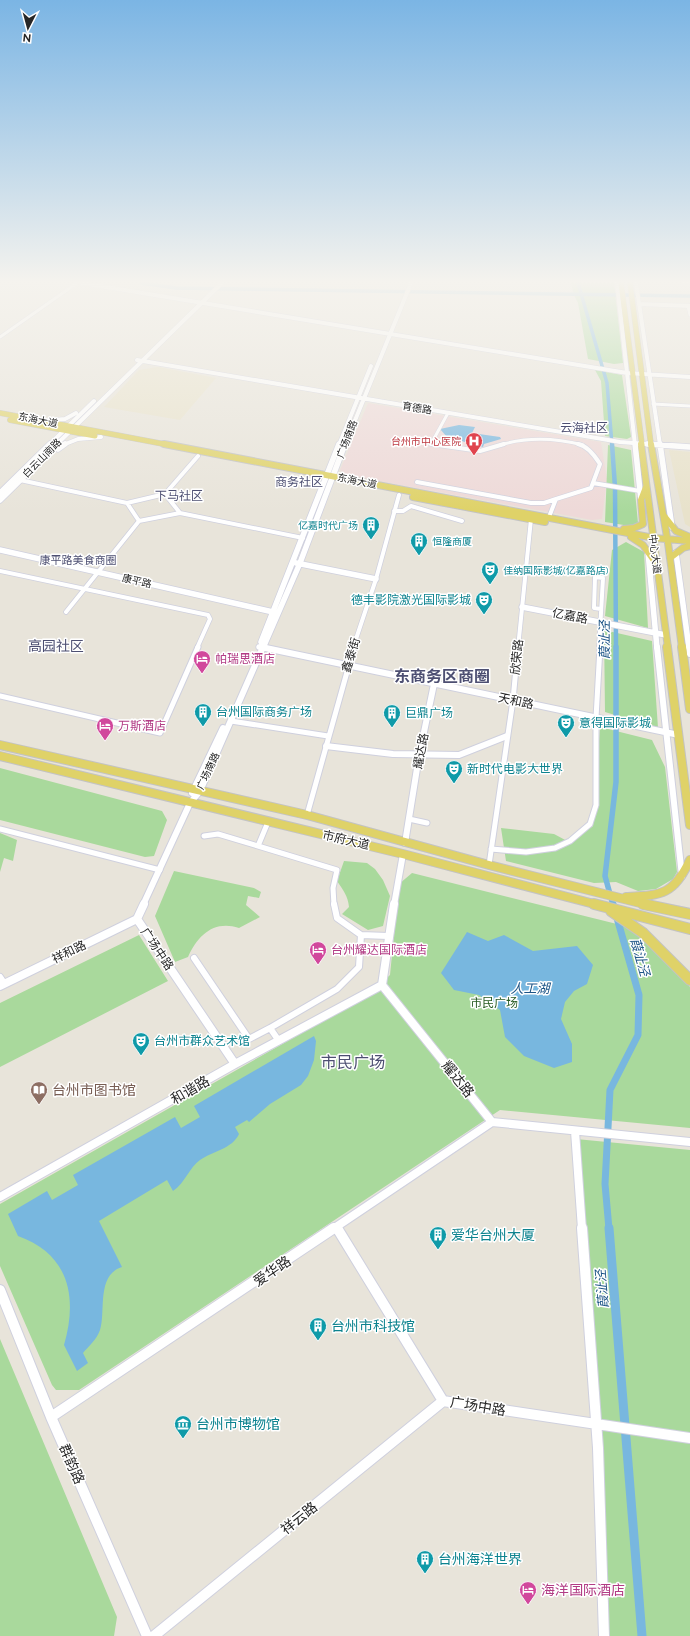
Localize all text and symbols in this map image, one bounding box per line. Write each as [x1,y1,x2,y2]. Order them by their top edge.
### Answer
north arrow [8,8,48,48]
text: N [22,31,32,44]
street label: 育德路 [401,400,433,416]
street label: 东海大道 [17,411,59,429]
street label: 广场南路 [335,418,359,460]
district label: 云海社区 [560,421,608,435]
hospital icon: 台州市中心医院 [464,431,484,456]
street label: 白云山南路 [20,436,64,480]
place label: 台州市中心医院 [391,436,461,447]
street label: 东海大道 [336,472,378,490]
district label: 商务社区 [275,475,323,489]
district label: 下马社区 [155,489,203,503]
building icon: 亿嘉时代广场 [361,515,381,540]
place label: 亿嘉时代广场 [298,520,358,531]
building icon: 恒隆商厦 [409,531,429,556]
street label: 中心大道 [647,533,663,575]
place label: 恒隆商厦 [432,536,472,547]
district label: 康平路美食商圈 [40,554,117,567]
theatre icon: 佳纳国际影城(亿嘉路店) [480,560,500,585]
place label: 佳纳国际影城(亿嘉路店) [503,565,609,576]
street label: 康平路 [121,572,153,590]
theatre icon: 德丰影院激光国际影城 [474,590,494,615]
place label: 德丰影院激光国际影城 [351,593,471,607]
street label: 亿嘉路 [551,606,589,626]
water label: 葭沚泾 [597,619,612,660]
street label: 鑫泰街 [339,636,363,674]
district label: 高园社区 [28,638,84,654]
street label: 欣荣路 [508,638,526,676]
hotel icon: 帕瑞思酒店 [192,649,212,674]
place label: 帕瑞思酒店 [215,652,275,666]
district label: 东商务区商圈 [394,667,490,686]
street label: 天和路 [497,690,535,712]
building icon: 台州国际商务广场 [193,702,213,727]
building icon: 巨鼎广场 [382,703,402,728]
place label: 台州国际商务广场 [216,705,312,719]
place label: 巨鼎广场 [405,706,453,720]
theatre icon: 意得国际影城 [556,713,576,738]
hotel icon: 万斯酒店 [95,716,115,741]
place label: 意得国际影城 [579,716,651,730]
place label: 万斯酒店 [118,719,166,733]
street label: 耀达路 [411,732,431,770]
street label: 广场南路 [195,751,221,791]
theatre icon: 新时代电影大世界 [444,759,464,784]
place label: 新时代电影大世界 [467,762,563,776]
street label: 市府大道 [321,828,371,852]
street label: 广场中路 [138,925,176,973]
water label: 葭沚泾 [627,936,653,980]
street label: 祥和路 [50,938,88,966]
hotel icon: 台州耀达国际酒店 [308,940,328,965]
place label: 台州耀达国际酒店 [331,943,427,957]
water label: 人工湖 [510,981,551,996]
park label: 市民广场 [470,996,518,1010]
theatre icon: 台州市群众艺术馆 [131,1031,151,1056]
place label: 台州市群众艺术馆 [154,1034,250,1048]
district label: 市民广场 [321,1053,385,1072]
street label: 耀达路 [439,1058,477,1100]
street label: 和谐路 [168,1073,212,1107]
library icon: 台州市图书馆 [29,1080,49,1105]
place label: 台州市图书馆 [52,1082,136,1098]
building icon: 爱华台州大厦 [428,1225,448,1250]
place label: 爱华台州大厦 [451,1227,535,1243]
street label: 爱华路 [250,1253,294,1289]
water label: 葭沚泾 [593,1267,611,1309]
building icon: 台州市科技馆 [308,1316,328,1341]
place label: 台州市科技馆 [331,1318,415,1334]
street label: 广场中路 [449,1394,507,1418]
museum icon: 台州市博物馆 [173,1414,193,1439]
place label: 台州市博物馆 [196,1416,280,1432]
street label: 群韵路 [56,1442,88,1486]
street label: 祥云路 [278,1499,320,1537]
building icon: 台州海洋世界 [415,1549,435,1574]
place label: 台州海洋世界 [438,1551,522,1567]
hotel icon: 海洋国际酒店 [518,1580,538,1605]
place label: 海洋国际酒店 [541,1582,625,1598]

